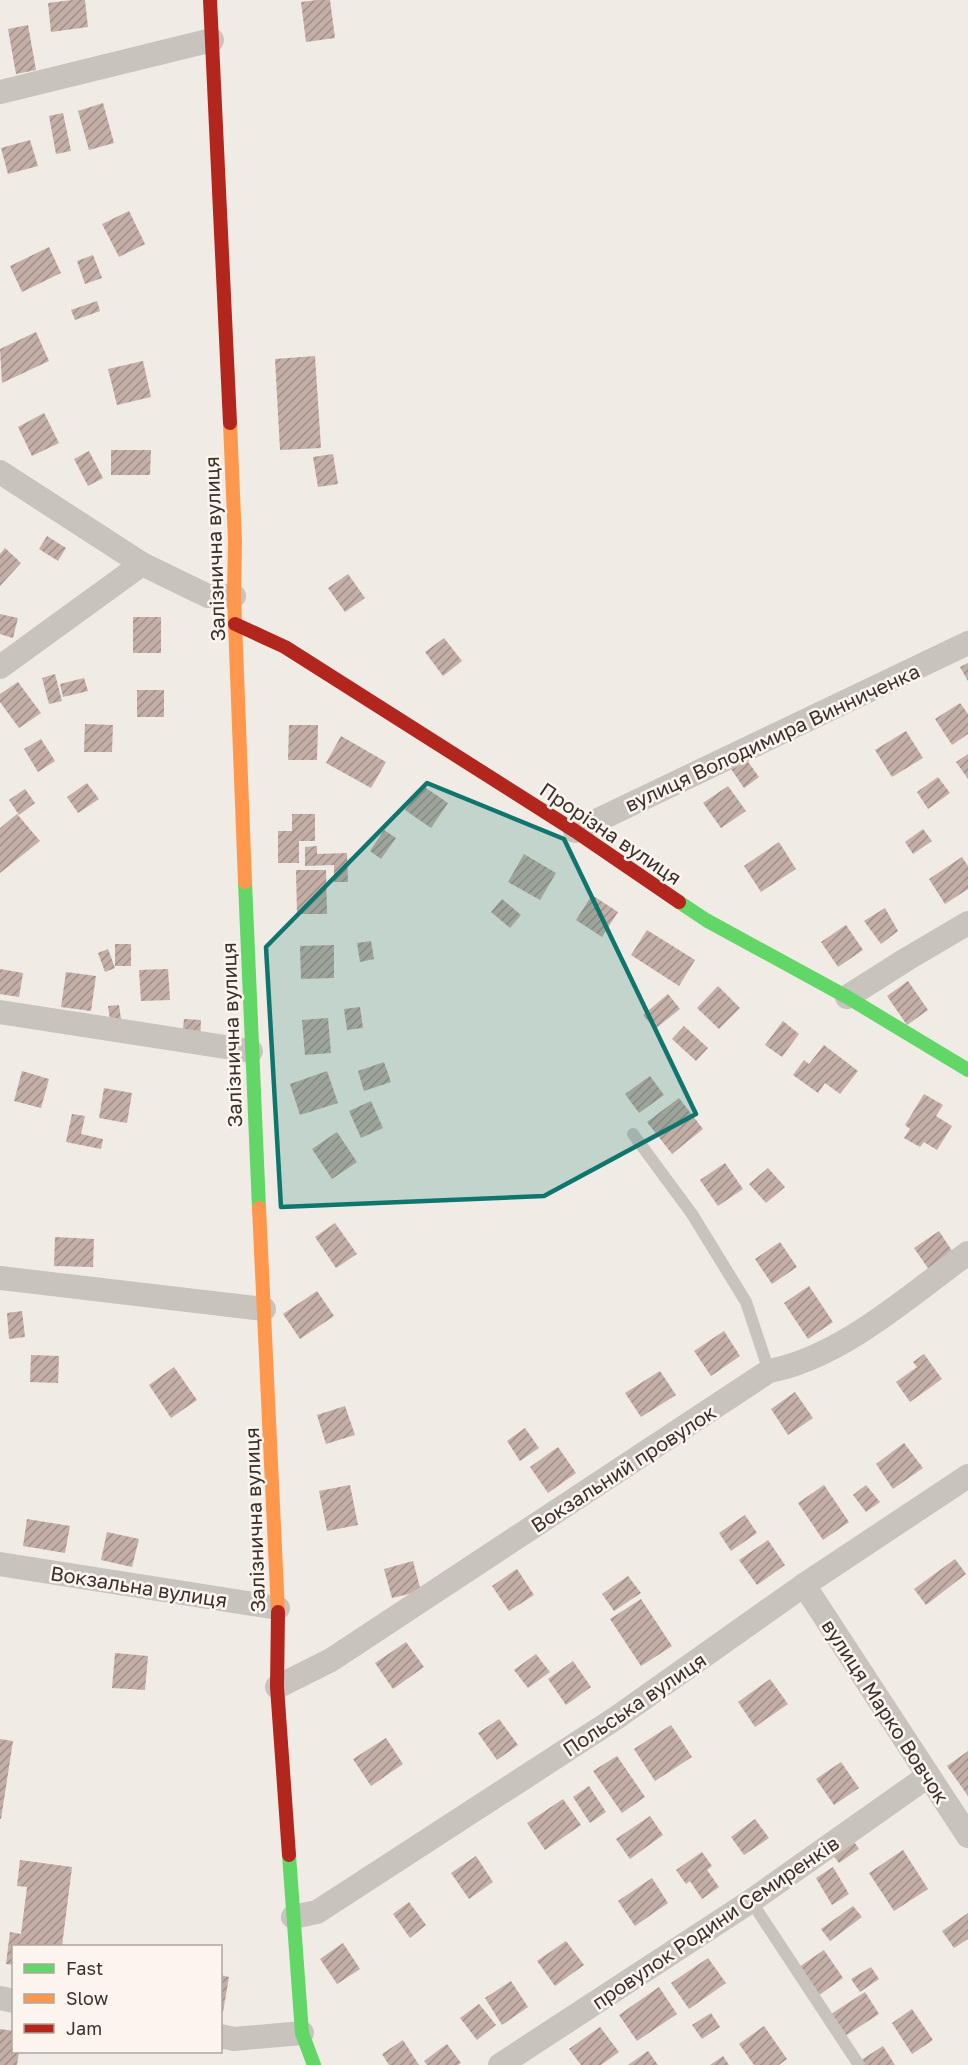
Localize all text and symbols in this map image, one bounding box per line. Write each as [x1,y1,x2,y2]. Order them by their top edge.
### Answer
street label: Залізнична вулиця [199,456,229,642]
street label: вулиця Володимира Винниченка [621,658,923,816]
street label: Прорізна вулиця [536,777,686,889]
street label: Залізнична вулиця [216,942,246,1128]
street label: Вокзальний провулок [526,1399,720,1537]
street label: Залізнична вулиця [239,1427,269,1613]
street label: Вокзальна вулиця [49,1560,229,1612]
street label: вулиця Марко Вовчок [817,1614,955,1808]
street label: Польська вулиця [558,1647,710,1761]
street label: провулок Родини Семиренків [587,1830,843,2014]
legend [12,1945,222,2053]
text: Fast [66,1957,103,1979]
text: Slow [66,1987,109,2009]
text: Jam [66,2017,102,2039]

